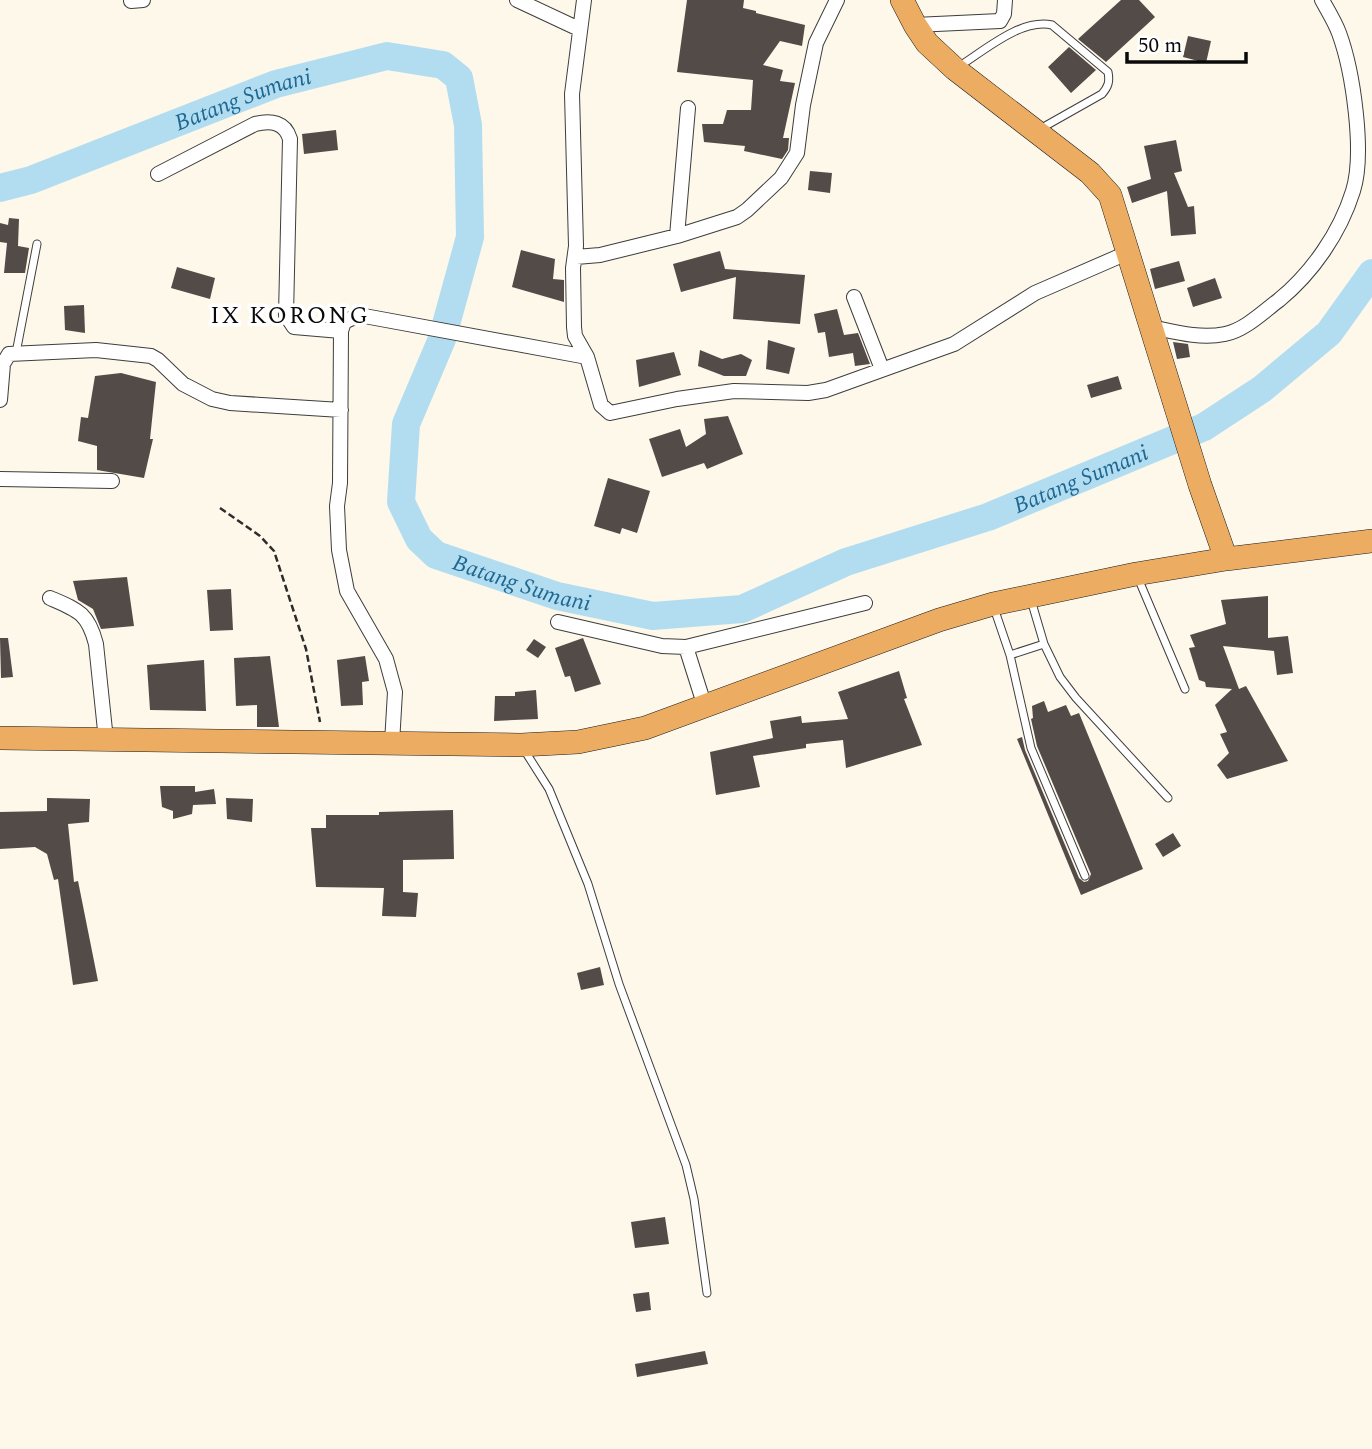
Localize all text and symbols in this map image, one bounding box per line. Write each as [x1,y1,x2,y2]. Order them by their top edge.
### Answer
scale bar [1127,21,1246,65]
text: 50 m [1138,30,1182,62]
water label: Batang Sumani [170,60,315,141]
district label: IX KORONG [210,298,370,334]
water label: Batang Sumani [1008,436,1154,524]
water label: Batang Sumani [447,546,594,622]

